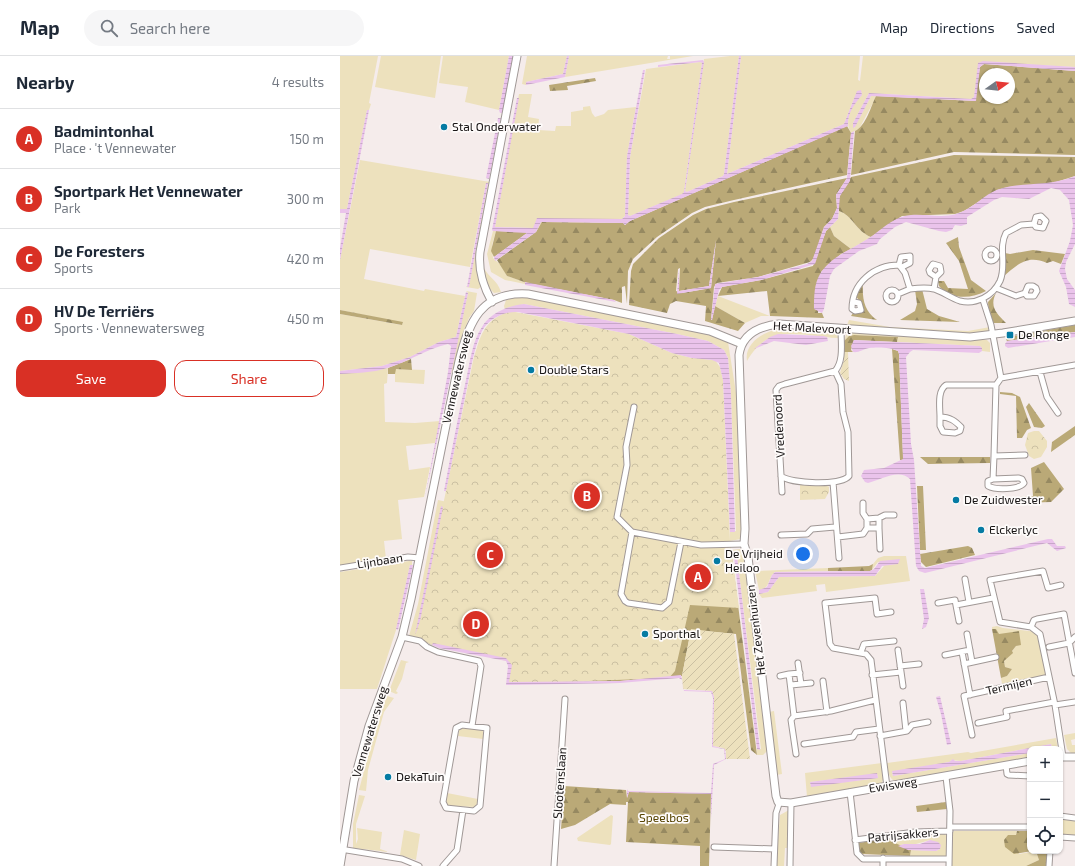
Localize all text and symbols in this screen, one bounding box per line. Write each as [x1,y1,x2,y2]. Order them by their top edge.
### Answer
search box [84,10,364,46]
text: Map [20,16,60,39]
icon: search [98,17,120,39]
text: Search here [130,19,210,37]
text: Map [880,19,908,36]
text: Directions [930,19,995,36]
text: Saved [1017,19,1055,36]
north arrow [979,68,1015,104]
text: Nearby [16,72,74,92]
text: 4 results [272,74,324,90]
place label: Stal Onderwater [452,119,541,133]
text: Badmintonhal [54,122,154,140]
marker: Stal Onderwater [439,122,449,132]
text: A [25,131,33,147]
text: 150 m [290,131,324,147]
text: Place · 't Vennewater [54,140,176,156]
text: Sportpark Het Vennewater [54,182,243,200]
text: B [25,191,33,207]
text: 300 m [287,191,324,207]
text: Park [54,200,81,216]
text: De Foresters [54,242,145,260]
text: C [25,251,33,267]
text: 420 m [287,251,324,267]
text: Sports [54,260,93,276]
text: HV De Terriërs [54,302,154,320]
text: D [25,311,33,327]
text: 450 m [287,311,324,327]
street label: Het Malevoort [773,318,852,336]
text: Sports · Vennewatersweg [54,320,205,336]
place label: De Ronge [1018,327,1069,341]
street label: Vennewatersweg [439,329,474,425]
marker: De Ronge [1005,330,1015,340]
button: Save [16,360,166,397]
button: Share [174,360,324,397]
place label: Double Stars [539,362,609,376]
marker: Double Stars [526,365,536,375]
street label: Vredenoord [769,394,787,458]
pin: B [574,481,600,511]
place label: De Zuidwester [964,492,1043,506]
marker: De Zuidwester [951,495,961,505]
place label: Elckerlyc [989,522,1038,536]
marker: Elckerlyc [976,525,986,535]
pin: C [477,540,503,570]
your location [793,544,813,564]
place label: De Vrijheid Heiloo [725,546,783,574]
street label: Lijnbaan [356,549,404,572]
marker: De Vrijheid Heiloo [712,556,722,566]
pin: A [685,562,711,592]
street label: Het Zevenhuizen [743,584,767,676]
pin: D [463,609,489,639]
place label: Sporthal [653,626,700,640]
marker: Sporthal [640,629,650,639]
street label: Termijen [984,673,1033,698]
street label: Vennewatersweg [348,684,390,779]
map controls [1027,746,1063,854]
button: + [1027,746,1063,782]
street label: Slootenslaan [550,747,568,819]
place label: DekaTuin [396,769,444,783]
marker: DekaTuin [383,772,393,782]
street label: Ewisweg [868,773,918,795]
button: − [1027,782,1063,818]
park label: Speelbos [639,810,689,824]
button: locate [1027,818,1063,854]
street label: Patrijsakkers [867,824,939,845]

